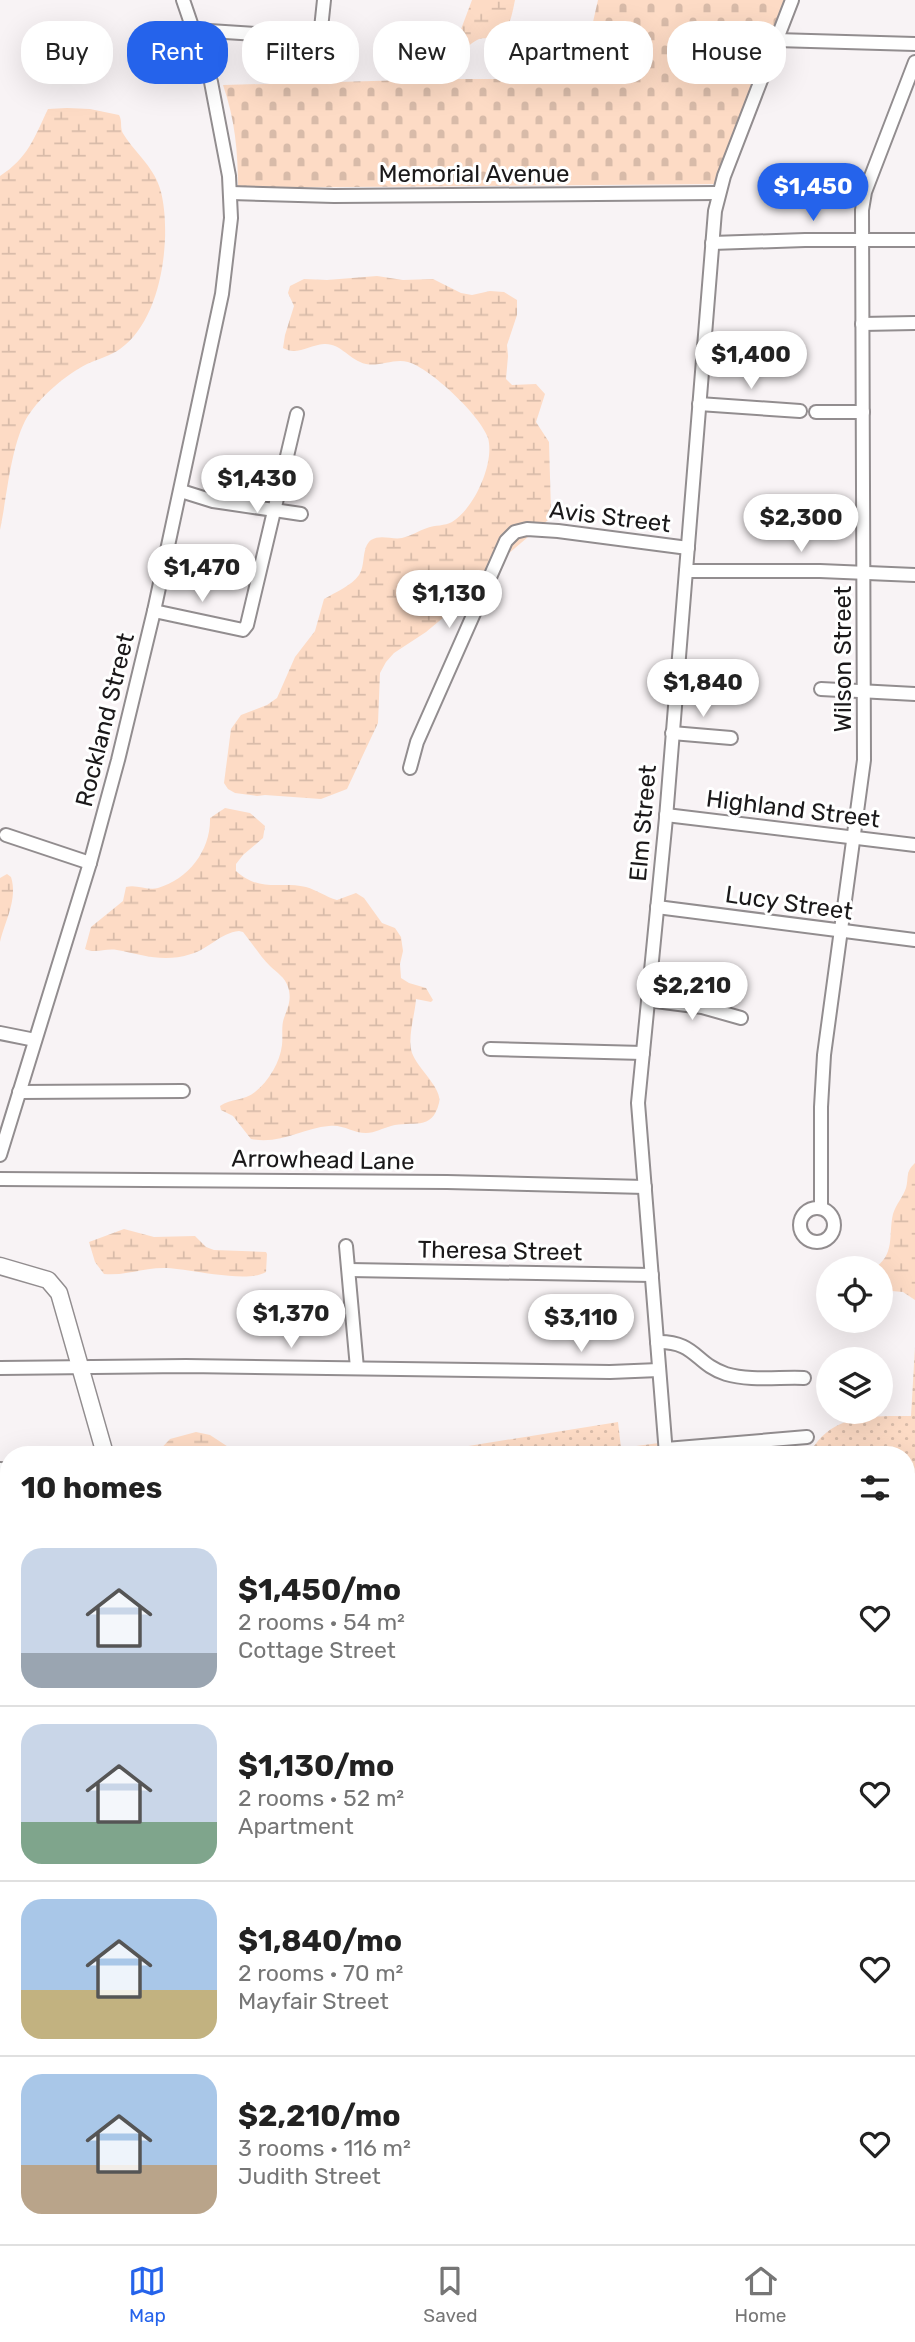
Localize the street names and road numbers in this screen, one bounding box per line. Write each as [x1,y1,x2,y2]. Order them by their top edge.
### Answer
street label: Memorial Avenue [379,160,569,188]
street label: Avis Street [548,496,672,538]
street label: Wilson Street [829,586,857,732]
street label: Rockland Street [70,630,140,810]
street label: Elm Street [624,764,662,882]
street label: Highland Street [704,784,882,834]
street label: Lucy Street [724,880,854,926]
street label: Arrowhead Lane [231,1144,415,1176]
street label: Theresa Street [417,1236,583,1266]

